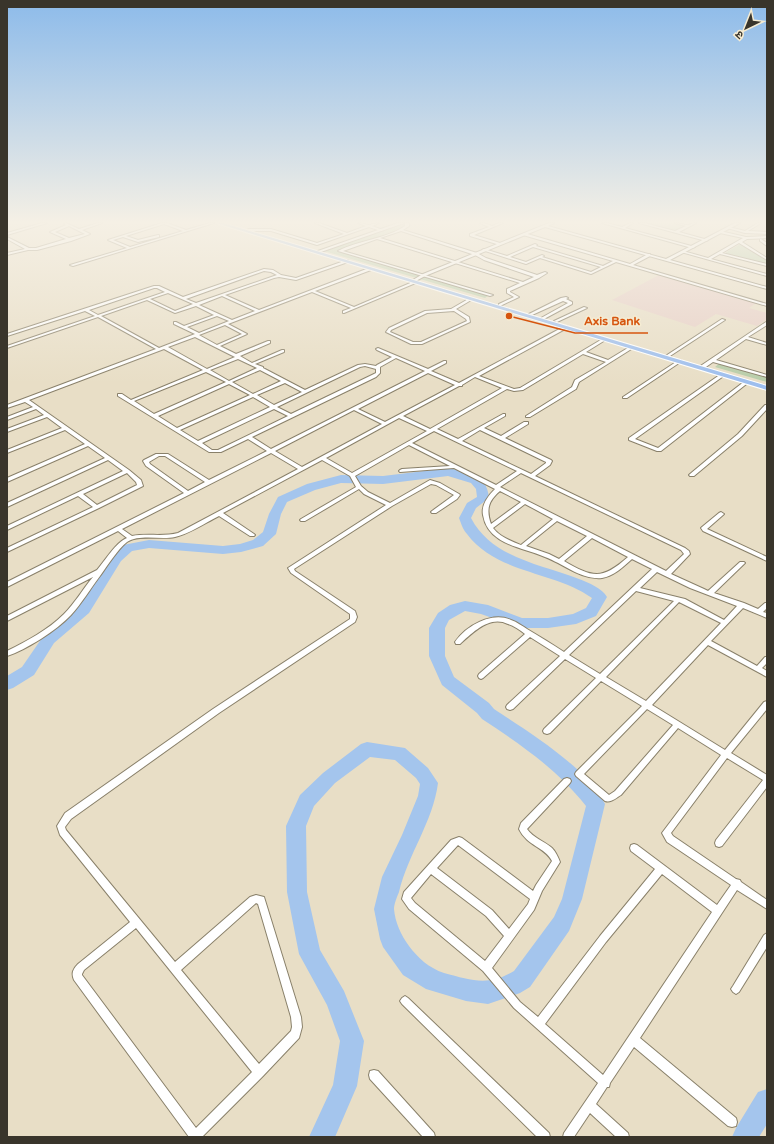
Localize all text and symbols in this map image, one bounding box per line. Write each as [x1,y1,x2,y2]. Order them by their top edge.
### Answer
north arrow [726,8,766,48]
text: उ [732,28,746,42]
callout: Axis Bank [575,309,648,333]
text: Axis Bank [584,314,641,328]

